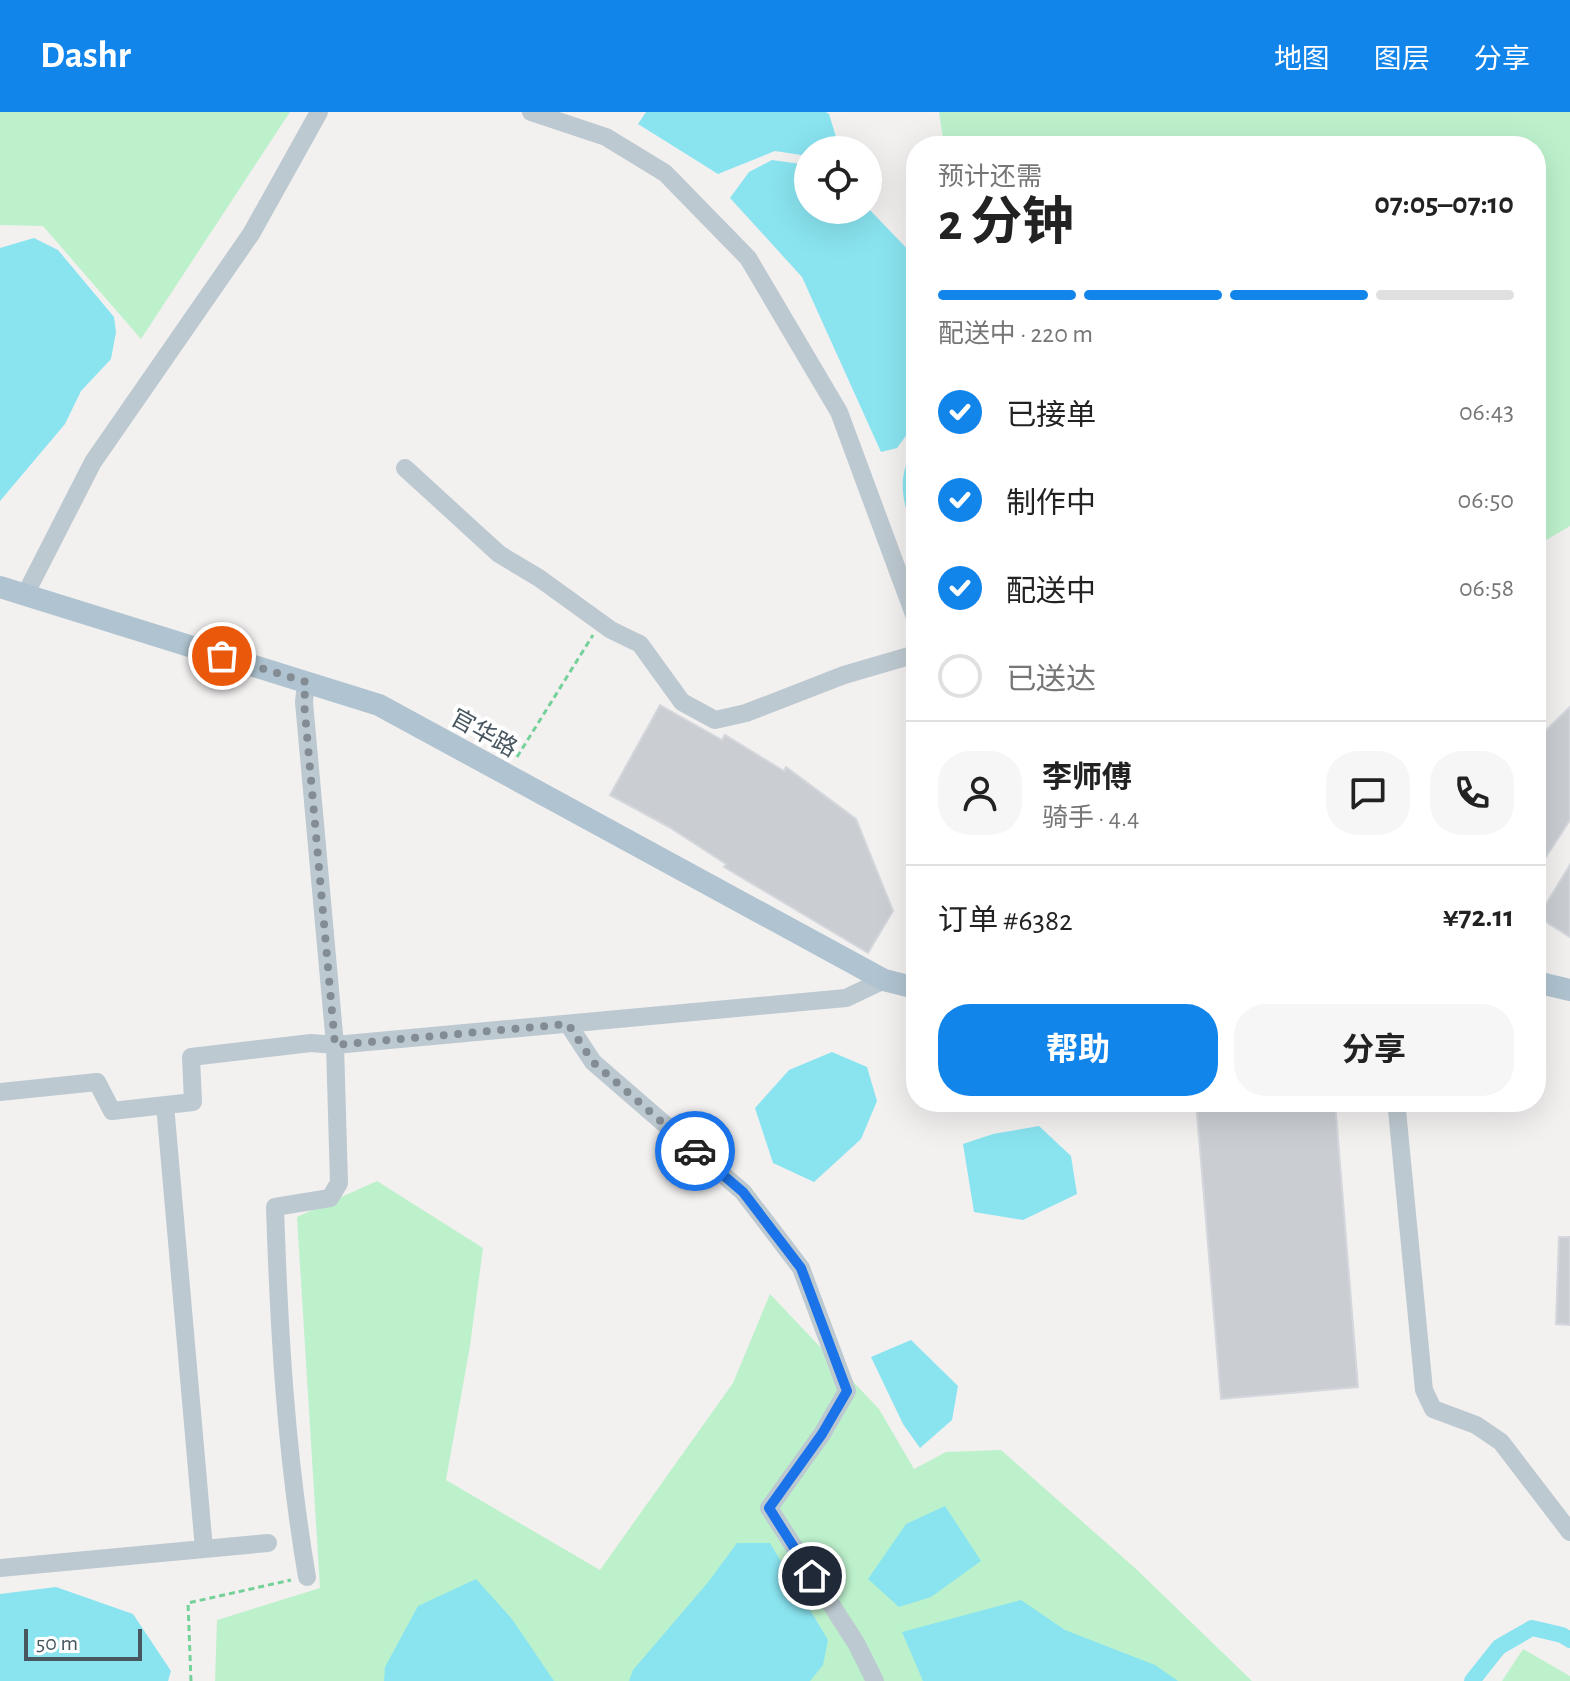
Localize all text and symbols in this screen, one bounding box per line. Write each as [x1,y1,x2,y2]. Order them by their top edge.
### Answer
text: Dashr [40,37,131,75]
text: 地图 [1274,46,1330,74]
text: 图层 [1374,46,1430,74]
text: 分享 [1474,46,1530,74]
map controls [794,136,882,224]
button: locate [794,136,882,224]
text: 预计还需 [938,164,1042,190]
text: 07:05–07:10 [1374,189,1514,219]
text: 2 分钟 [938,197,1074,249]
text: 配送中 · 220 m [938,321,1093,347]
icon: check [938,390,982,434]
text: 06:43 [1459,399,1514,425]
text: 已接单 [1006,401,1096,431]
icon: check [938,478,982,522]
text: 06:50 [1458,487,1514,513]
text: 制作中 [1006,489,1096,519]
icon: check [938,566,982,610]
text: 06:58 [1459,575,1514,601]
text: 配送中 [1006,577,1096,607]
pin [188,622,256,690]
icon: bag [200,634,244,678]
text: 已送达 [1006,665,1096,695]
street label: 官华路 [446,704,522,762]
button: person [938,751,1022,835]
button: chat [1326,751,1410,835]
button: phone [1430,751,1514,835]
text: 李师傅 [1042,763,1132,793]
text: 骑手 · 4.4 [1042,805,1140,831]
text: ¥72.11 [1443,902,1514,932]
text: 订单 #6382 [938,906,1073,936]
button: 帮助 [938,1004,1218,1096]
button: 分享 [1234,1004,1514,1096]
courier [655,1111,735,1191]
icon: car [673,1129,717,1173]
pin [778,1542,846,1610]
icon: home [790,1554,834,1598]
scale bar [24,1625,142,1661]
text: 50 m [36,1632,78,1654]

